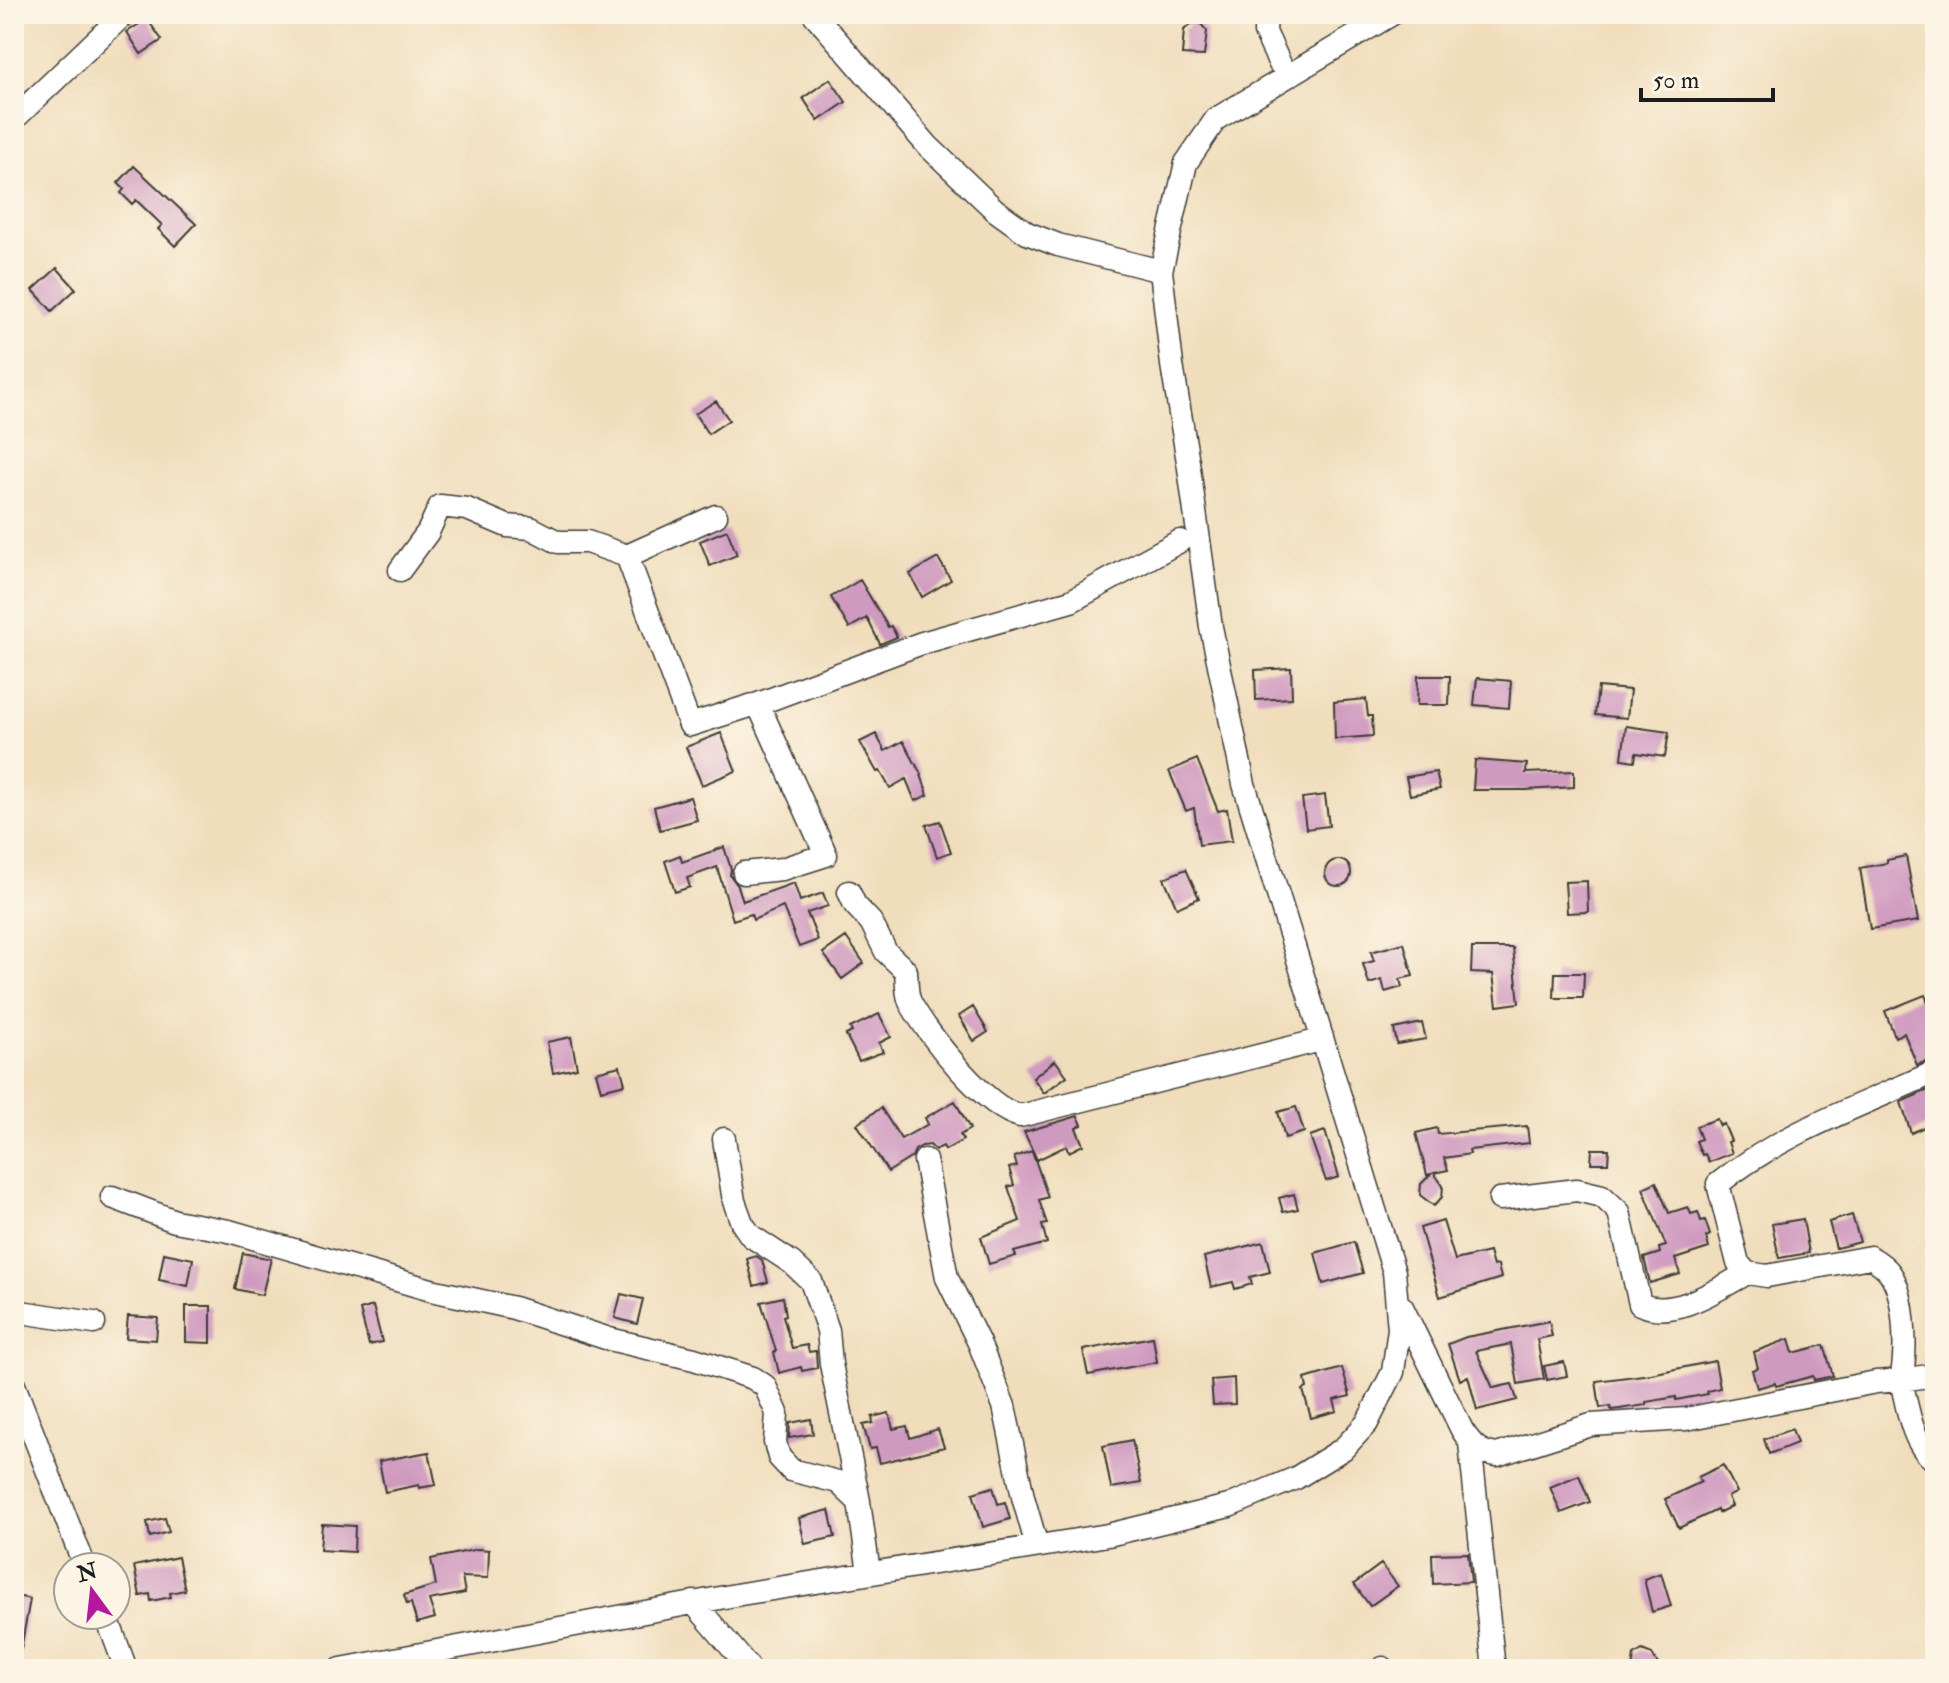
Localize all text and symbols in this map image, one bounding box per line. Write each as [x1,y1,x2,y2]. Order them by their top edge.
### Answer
scale bar [1641,52,1773,102]
text: 50 m [1653,65,1700,96]
north arrow [52,1551,132,1631]
text: N [73,1556,101,1589]

